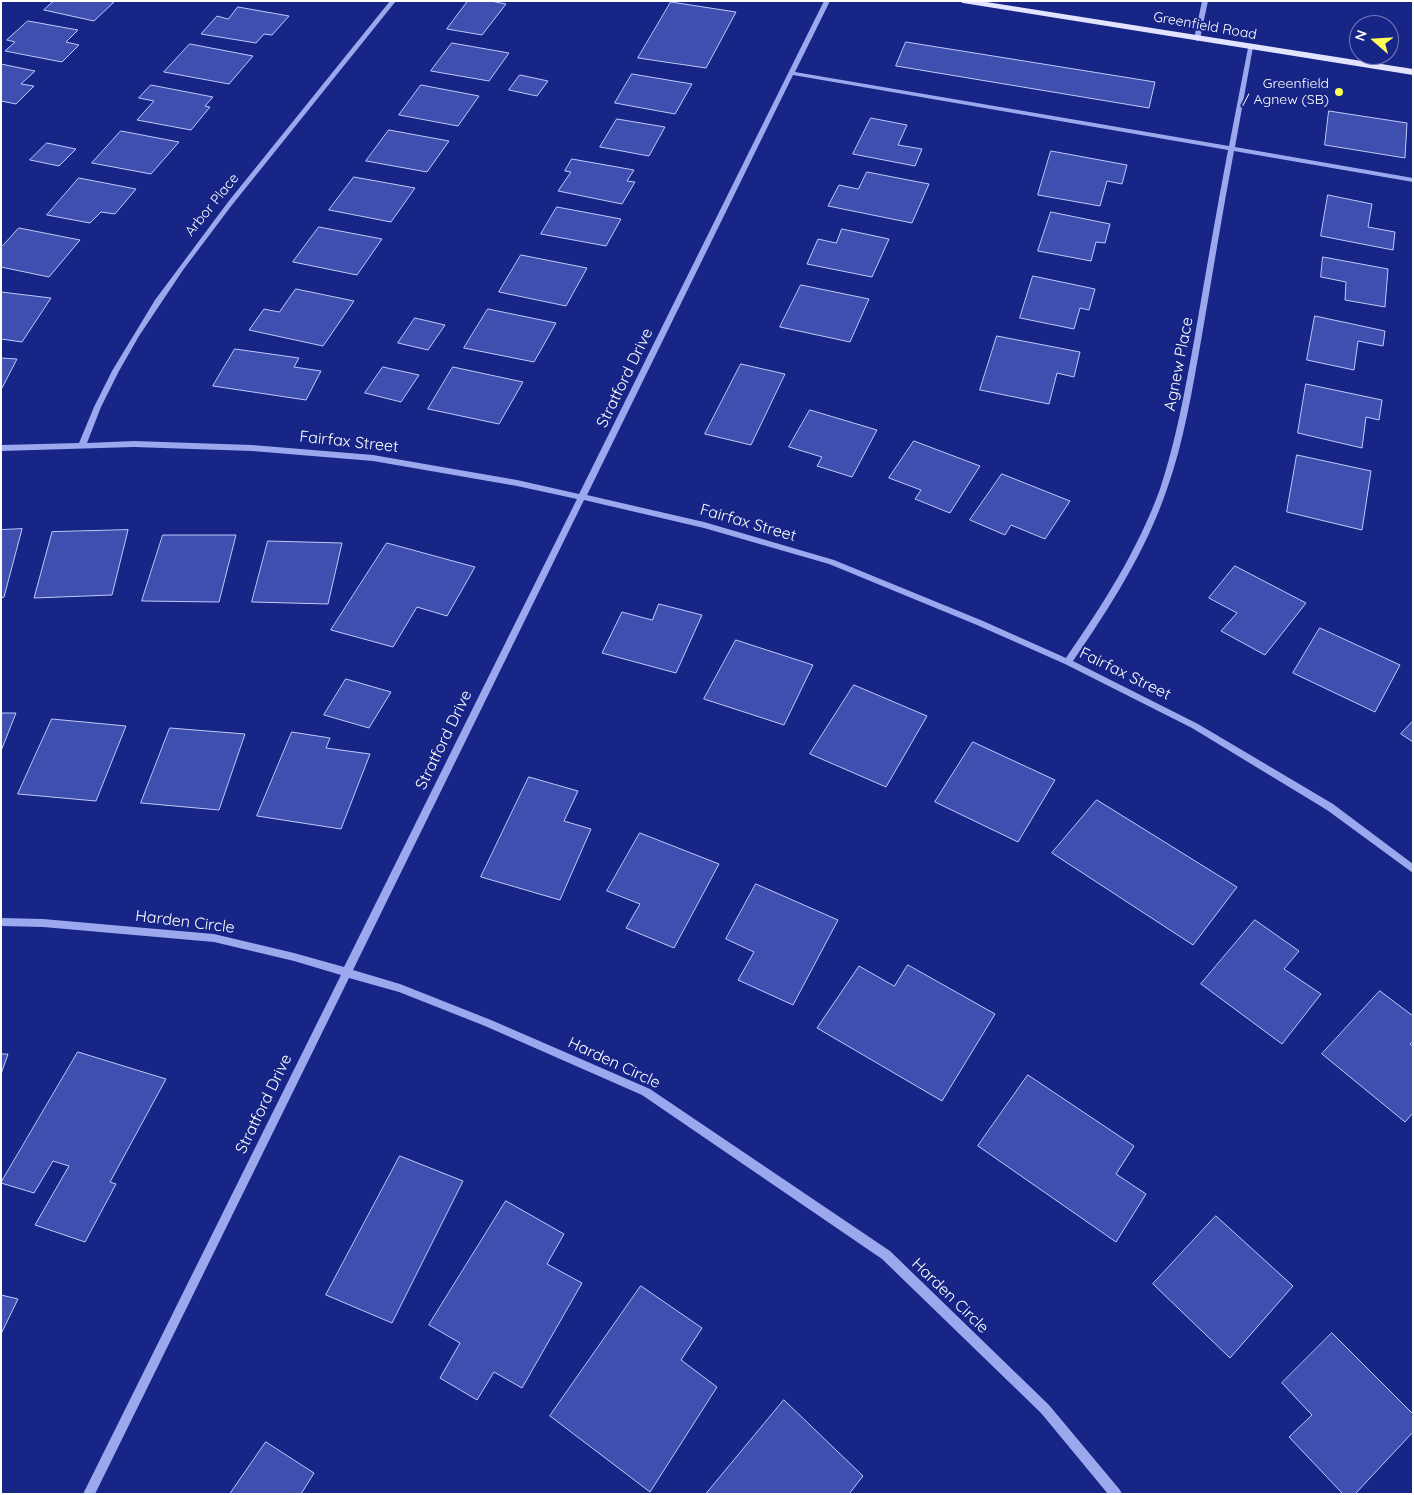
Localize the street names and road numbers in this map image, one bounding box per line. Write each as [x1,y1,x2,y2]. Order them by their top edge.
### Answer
street label: Greenfield Road [1152,9,1258,43]
street label: Arbor Place [182,170,242,240]
street label: Agnew Place [1160,315,1198,413]
street label: Stratford Drive [593,325,657,431]
street label: Fairfax Street [299,427,399,457]
street label: Fairfax Street [698,500,798,546]
street label: Fairfax Street [1076,644,1174,704]
street label: Stratford Drive [412,687,476,793]
street label: Harden Circle [134,906,236,938]
street label: Harden Circle [565,1033,663,1093]
street label: Stratford Drive [232,1051,296,1157]
street label: Harden Circle [907,1254,993,1338]

